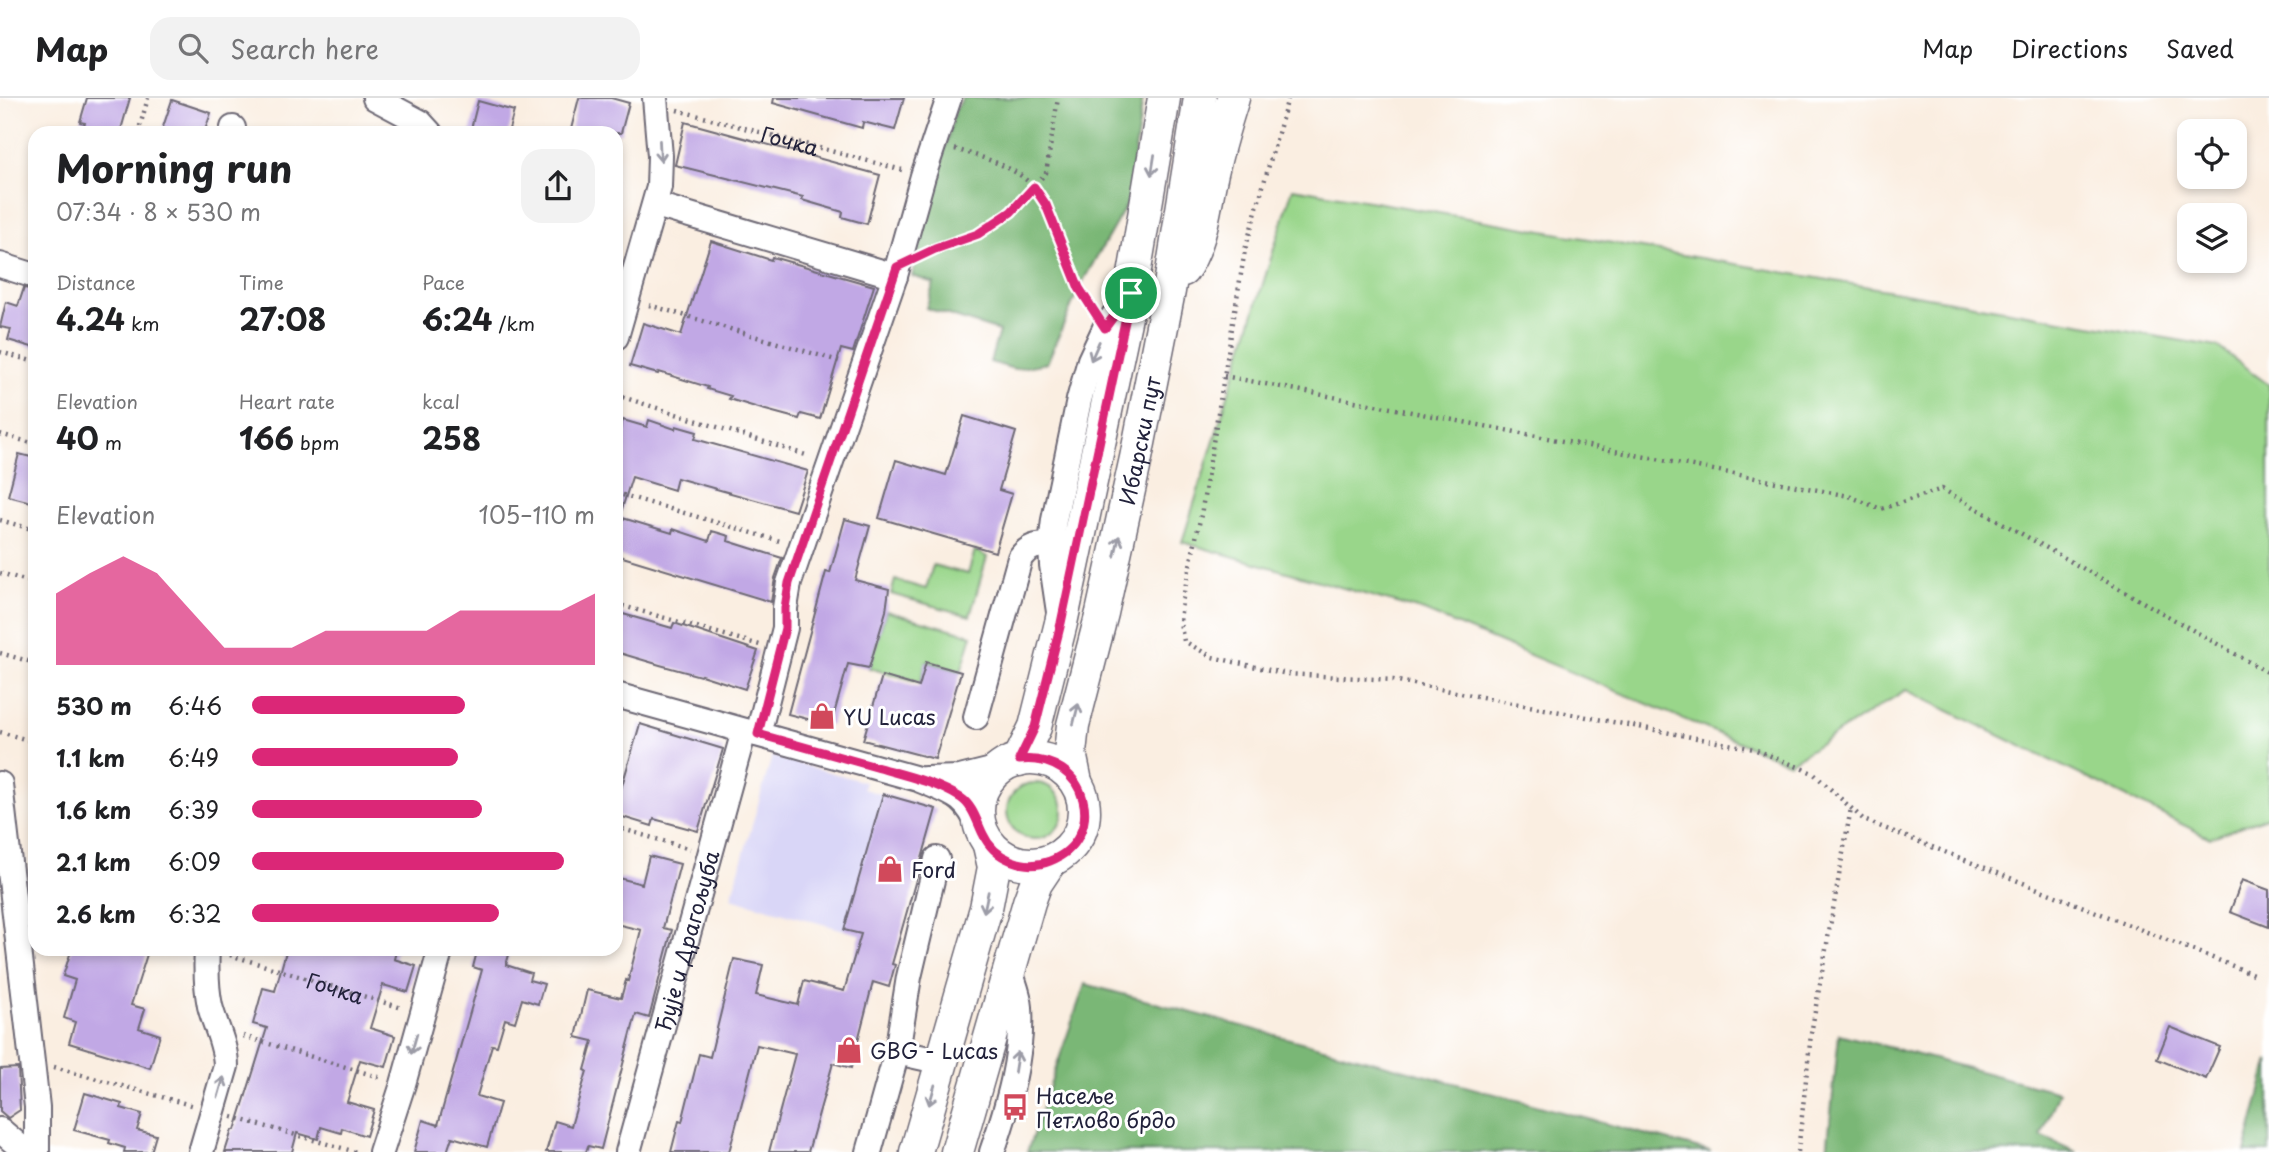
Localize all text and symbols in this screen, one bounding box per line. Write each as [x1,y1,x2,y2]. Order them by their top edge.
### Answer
search box [150,17,640,80]
text: Map [35,23,108,73]
icon: search [174,29,212,67]
text: Search here [230,29,379,68]
text: Map [1922,30,1973,66]
text: Directions [2011,30,2128,66]
text: Saved [2166,30,2234,66]
street label: Гочка [758,117,823,163]
map controls [2177,119,2247,273]
button: locate [2177,119,2247,189]
text: Morning run [56,139,292,196]
one-way arrow [653,140,666,163]
button: share [521,149,595,223]
one-way arrow [1146,153,1159,176]
text: 07:34 · 8 × 530 m [56,194,261,229]
button: layers [2177,203,2247,273]
pin [1101,263,1161,323]
text: Distance [56,268,136,296]
text: Time [239,268,284,296]
text: Pace [422,268,465,296]
icon: arrive [1112,274,1150,312]
text: 4.24 [56,296,125,341]
text: 27:08 [239,296,326,341]
text: 6:24 [422,296,492,341]
text: km [125,309,160,337]
text: /km [492,309,535,337]
one-way arrow [1088,339,1101,361]
street label: Ибарски пут [1110,372,1168,508]
text: Elevation [56,387,138,415]
text: Heart rate [239,387,335,415]
text: kcal [422,387,460,415]
text: 40 [56,415,99,460]
text: 166 [239,415,294,460]
text: 258 [422,415,481,460]
text: m [99,428,122,456]
text: bpm [294,428,340,456]
text: Elevation [56,497,155,532]
text: 105–110 m [479,497,595,532]
one-way arrow [1110,535,1124,558]
text: 530 m [56,688,132,723]
text: 6:46 [168,688,222,723]
place label: YU Lucas [843,700,935,732]
shop icon: YU Lucas [807,701,837,731]
one-way arrow [1070,703,1083,726]
text: 1.1 km [56,740,125,775]
text: 6:49 [168,740,219,775]
text: 1.6 km [56,792,131,827]
text: 6:39 [168,792,219,827]
text: 2.1 km [56,844,131,879]
text: 6:09 [168,844,221,879]
street label: Ђује и Драгољуба [646,847,726,1035]
place label: Ford [911,853,956,885]
shop icon: Ford [875,854,905,884]
one-way arrow [979,890,993,913]
text: 2.6 km [56,896,136,931]
text: 6:32 [168,896,222,931]
street label: Гочка [303,964,368,1011]
one-way arrow [407,1033,420,1055]
place label: GBG - Lucas [870,1034,998,1066]
shop icon: GBG - Lucas [834,1035,864,1065]
one-way arrow [1010,1051,1023,1074]
one-way arrow [216,1076,229,1098]
place label: Насеље Петлово брдо [1036,1079,1176,1135]
one-way arrow [925,1084,938,1106]
bus stop icon: Насеље Петлово брдо [1000,1092,1030,1122]

